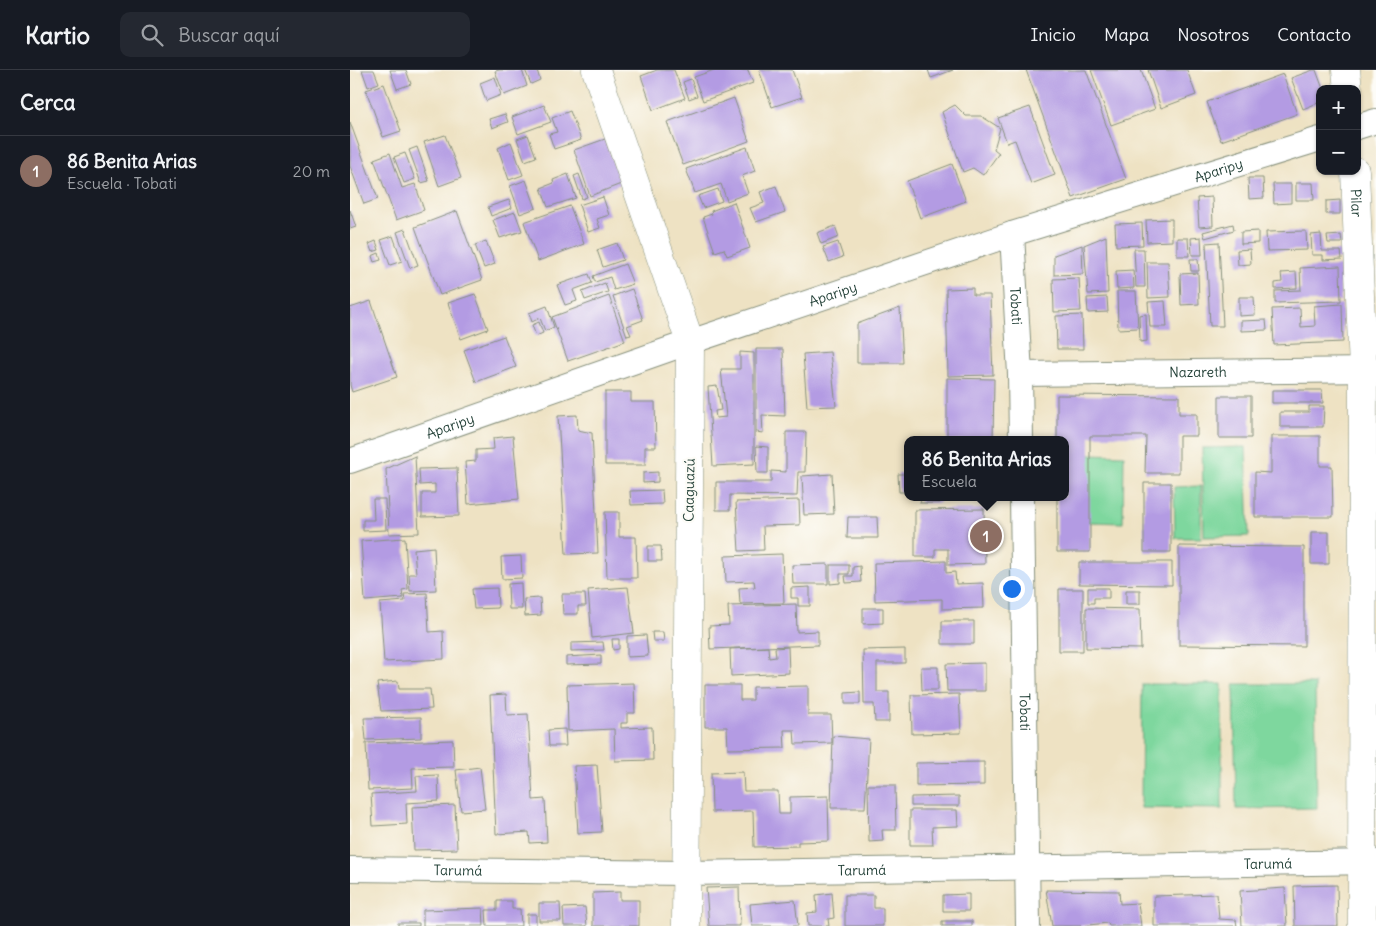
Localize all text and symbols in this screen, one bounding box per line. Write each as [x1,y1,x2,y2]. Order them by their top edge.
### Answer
search box [120,12,470,57]
text: Kartio [25,20,90,50]
icon: search [138,21,166,49]
text: Buscar aquí [178,23,280,47]
text: Inicio [1030,23,1076,46]
text: Mapa [1104,23,1149,46]
text: Nosotros [1177,23,1249,46]
text: Contacto [1277,23,1351,46]
map controls [1316,85,1361,175]
button: + [1316,85,1361,130]
text: Cerca [20,89,75,116]
button: − [1316,130,1361,175]
text: 86 Benita Arias [67,149,197,173]
street label: Aparipy [1192,154,1245,186]
text: 1 [33,161,39,181]
text: 20 m [293,161,330,181]
text: Escuela · Tobati [67,173,177,193]
street label: Pilar [1347,188,1366,218]
street label: Aparipy [806,278,859,311]
street label: Tobati [1006,286,1026,325]
street label: Nazareth [1169,363,1227,381]
street label: Aparipy [424,409,477,443]
popup [904,436,1069,501]
text: 86 Benita Arias [922,447,1051,471]
street label: Caaguazú [679,458,699,522]
text: Escuela [922,471,977,491]
pin: 1 [970,517,1002,555]
your location [999,576,1025,602]
street label: Tobati [1016,693,1034,731]
street label: Tarumá [1243,854,1292,873]
street label: Tarumá [434,861,482,880]
street label: Tarumá [838,861,886,880]

